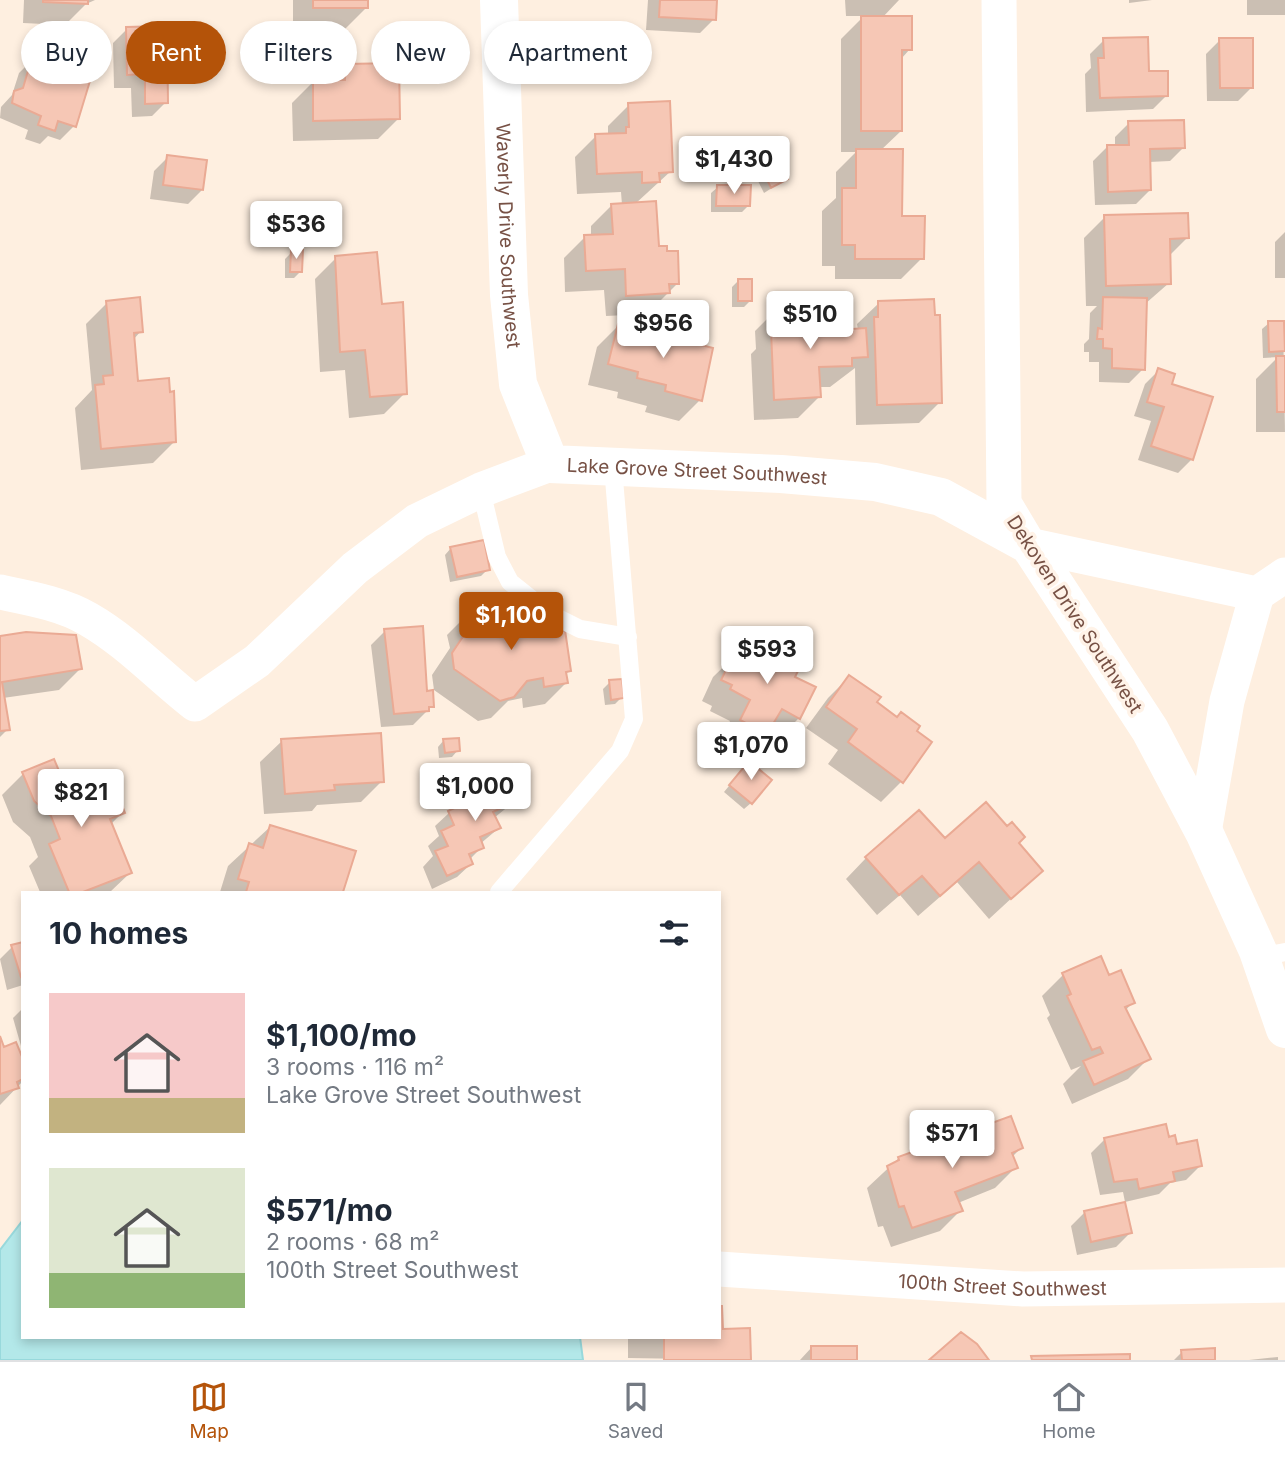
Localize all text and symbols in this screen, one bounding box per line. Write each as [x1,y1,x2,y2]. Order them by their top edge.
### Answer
chip: Buy [21,21,112,84]
chip: Rent [126,21,226,84]
chip: Filters [240,21,357,84]
chip: New [371,21,470,84]
chip: Apartment [484,21,652,84]
street label: Waverly Drive Southwest [491,123,525,349]
pin: $1,430 [677,136,791,196]
text: $1,430 [695,145,773,173]
pin: $536 [255,202,337,261]
text: $536 [266,210,326,238]
pin: $510 [769,292,851,351]
pin: $956 [622,300,704,360]
text: $510 [782,300,838,328]
text: $956 [633,309,693,337]
street label: Lake Grove Street Southwest [566,454,828,490]
street label: Dekoven Drive Southwest [1002,511,1147,717]
pin: $1,100 [454,592,568,652]
text: $1,100 [475,601,547,629]
pin: $593 [726,626,808,686]
text: $593 [737,635,797,663]
pin: $1,070 [694,722,808,782]
text: $1,070 [713,731,789,759]
pin: $1,000 [418,764,532,823]
pin: $821 [40,770,122,829]
text: $1,000 [436,772,514,800]
text: $821 [54,778,108,806]
icon: filters [655,914,693,952]
text: 10 homes [49,915,188,951]
text: $1,100/mo [266,1017,417,1053]
icon: home [105,1021,189,1105]
text: 3 rooms · 116 m² [266,1053,444,1081]
text: Lake Grove Street Southwest [266,1081,581,1109]
pin: $571 [911,1110,993,1170]
text: $571 [925,1119,979,1147]
text: $571/mo [266,1192,393,1228]
icon: home [105,1196,189,1280]
text: 2 rooms · 68 m² [266,1228,439,1256]
text: 100th Street Southwest [266,1256,518,1284]
street label: 100th Street Southwest [897,1270,1107,1301]
tab: Map [189,1378,229,1443]
tab: Saved [608,1378,663,1443]
tab: Home [1042,1378,1096,1443]

